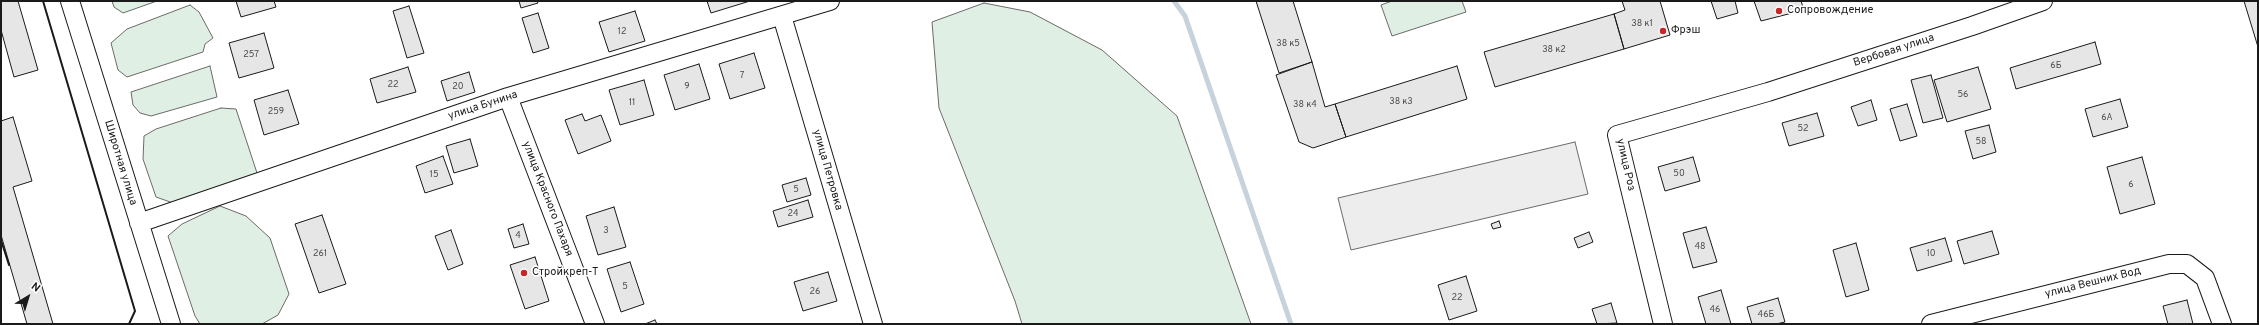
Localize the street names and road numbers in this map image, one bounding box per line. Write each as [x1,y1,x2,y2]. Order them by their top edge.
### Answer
street label: Вербовая улица [1852,32,1936,70]
street label: улица Бунина [447,89,519,123]
street label: Широтная улица [101,119,139,207]
street label: улица Петровка [809,128,845,212]
street label: улица Роз [1613,138,1637,192]
street label: улица Красного Пахаря [519,140,575,258]
street label: улица Вешних Вод [2044,265,2142,301]

